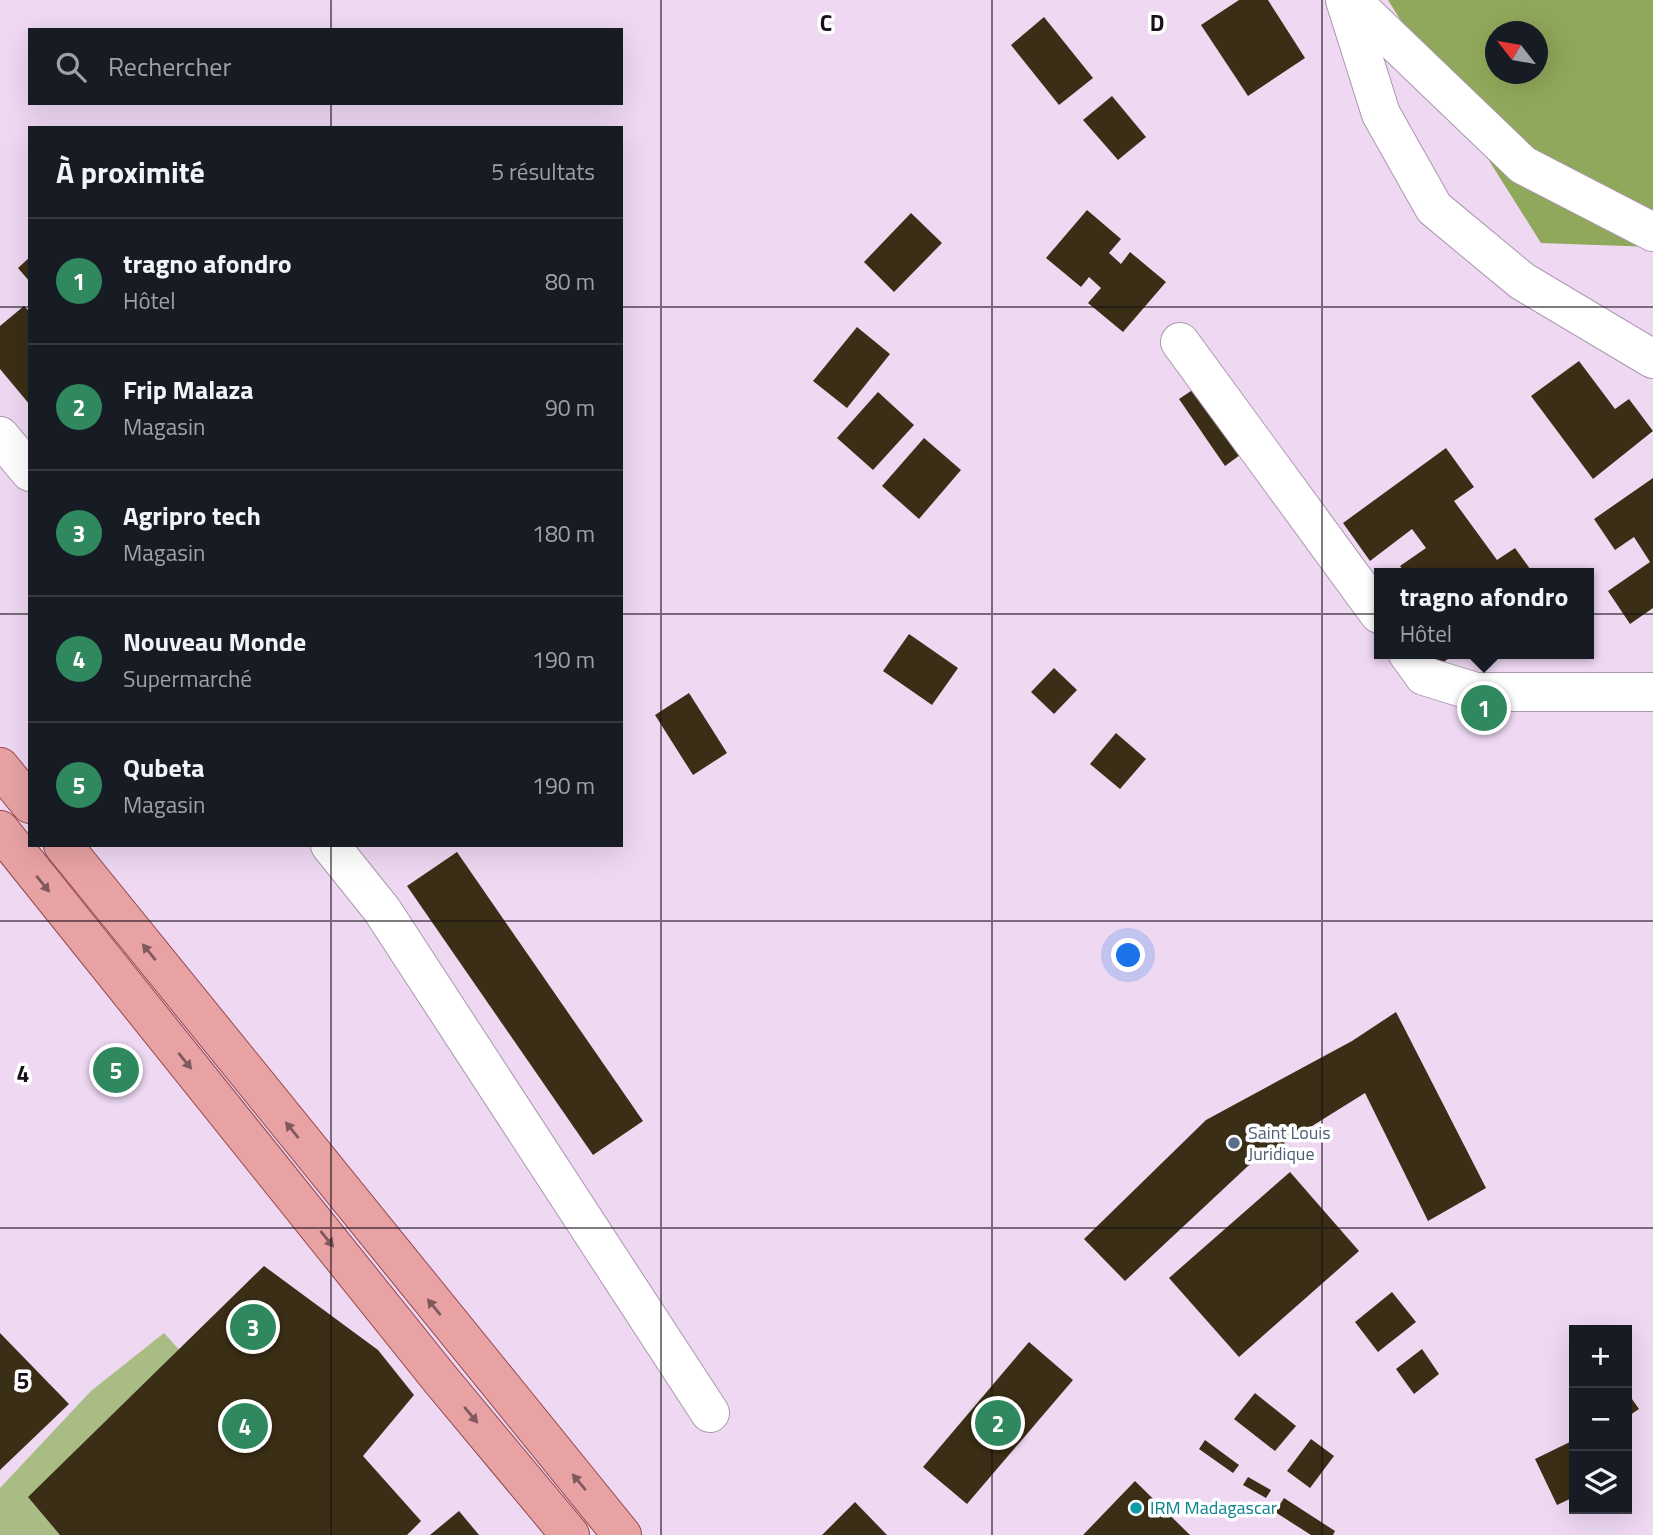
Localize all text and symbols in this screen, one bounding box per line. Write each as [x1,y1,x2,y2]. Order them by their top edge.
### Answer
text: C [820,5,832,40]
text: D [1150,5,1164,40]
north arrow [1485,21,1548,84]
search box [28,28,623,105]
text: Rechercher [108,47,232,86]
icon: search [52,48,90,86]
text: À proximité [56,149,205,195]
text: 5 résultats [491,154,595,189]
text: tragno afondro [123,244,292,283]
text: 1 [73,264,85,299]
text: 80 m [545,264,595,299]
text: Hôtel [123,283,175,318]
text: Frip Malaza [123,370,254,409]
text: 2 [73,390,85,425]
text: 90 m [545,390,595,425]
text: Magasin [123,409,205,444]
text: Agripro tech [123,496,261,535]
text: 3 [73,516,85,551]
text: 180 m [532,516,595,551]
text: Magasin [123,535,205,570]
popup [1374,568,1594,659]
text: tragno afondro [1400,577,1568,616]
text: Hôtel [1400,616,1452,651]
text: Nouveau Monde [123,622,306,661]
text: 4 [73,642,85,677]
text: 190 m [532,642,595,677]
text: Supermarché [123,661,252,696]
pin: 1 [1461,682,1507,734]
text: Qubeta [123,748,204,787]
text: 5 [73,768,85,803]
text: 190 m [532,768,595,803]
text: Magasin [123,787,205,822]
one-way arrow [35,874,50,892]
your location [1111,938,1145,972]
one-way arrow [142,944,157,961]
pin: 5 [93,1044,139,1096]
one-way arrow [177,1053,192,1070]
text: 4 [17,1056,29,1091]
place label: Saint Louis Juridique [1248,1119,1331,1167]
one-way arrow [284,1121,299,1139]
marker: Saint Louis Juridique [1226,1135,1242,1151]
one-way arrow [320,1229,335,1247]
one-way arrow [427,1298,442,1316]
pin: 3 [230,1301,276,1353]
map controls [1569,1325,1632,1514]
button: + [1569,1325,1632,1388]
text: 5 [17,1363,29,1398]
button: − [1569,1388,1632,1451]
pin: 2 [975,1397,1021,1449]
pin: 4 [222,1400,268,1452]
one-way arrow [463,1406,478,1424]
button: layers [1569,1451,1632,1514]
one-way arrow [572,1474,587,1491]
place label: IRM Madagascar [1150,1494,1277,1521]
marker: IRM Madagascar [1128,1500,1144,1516]

